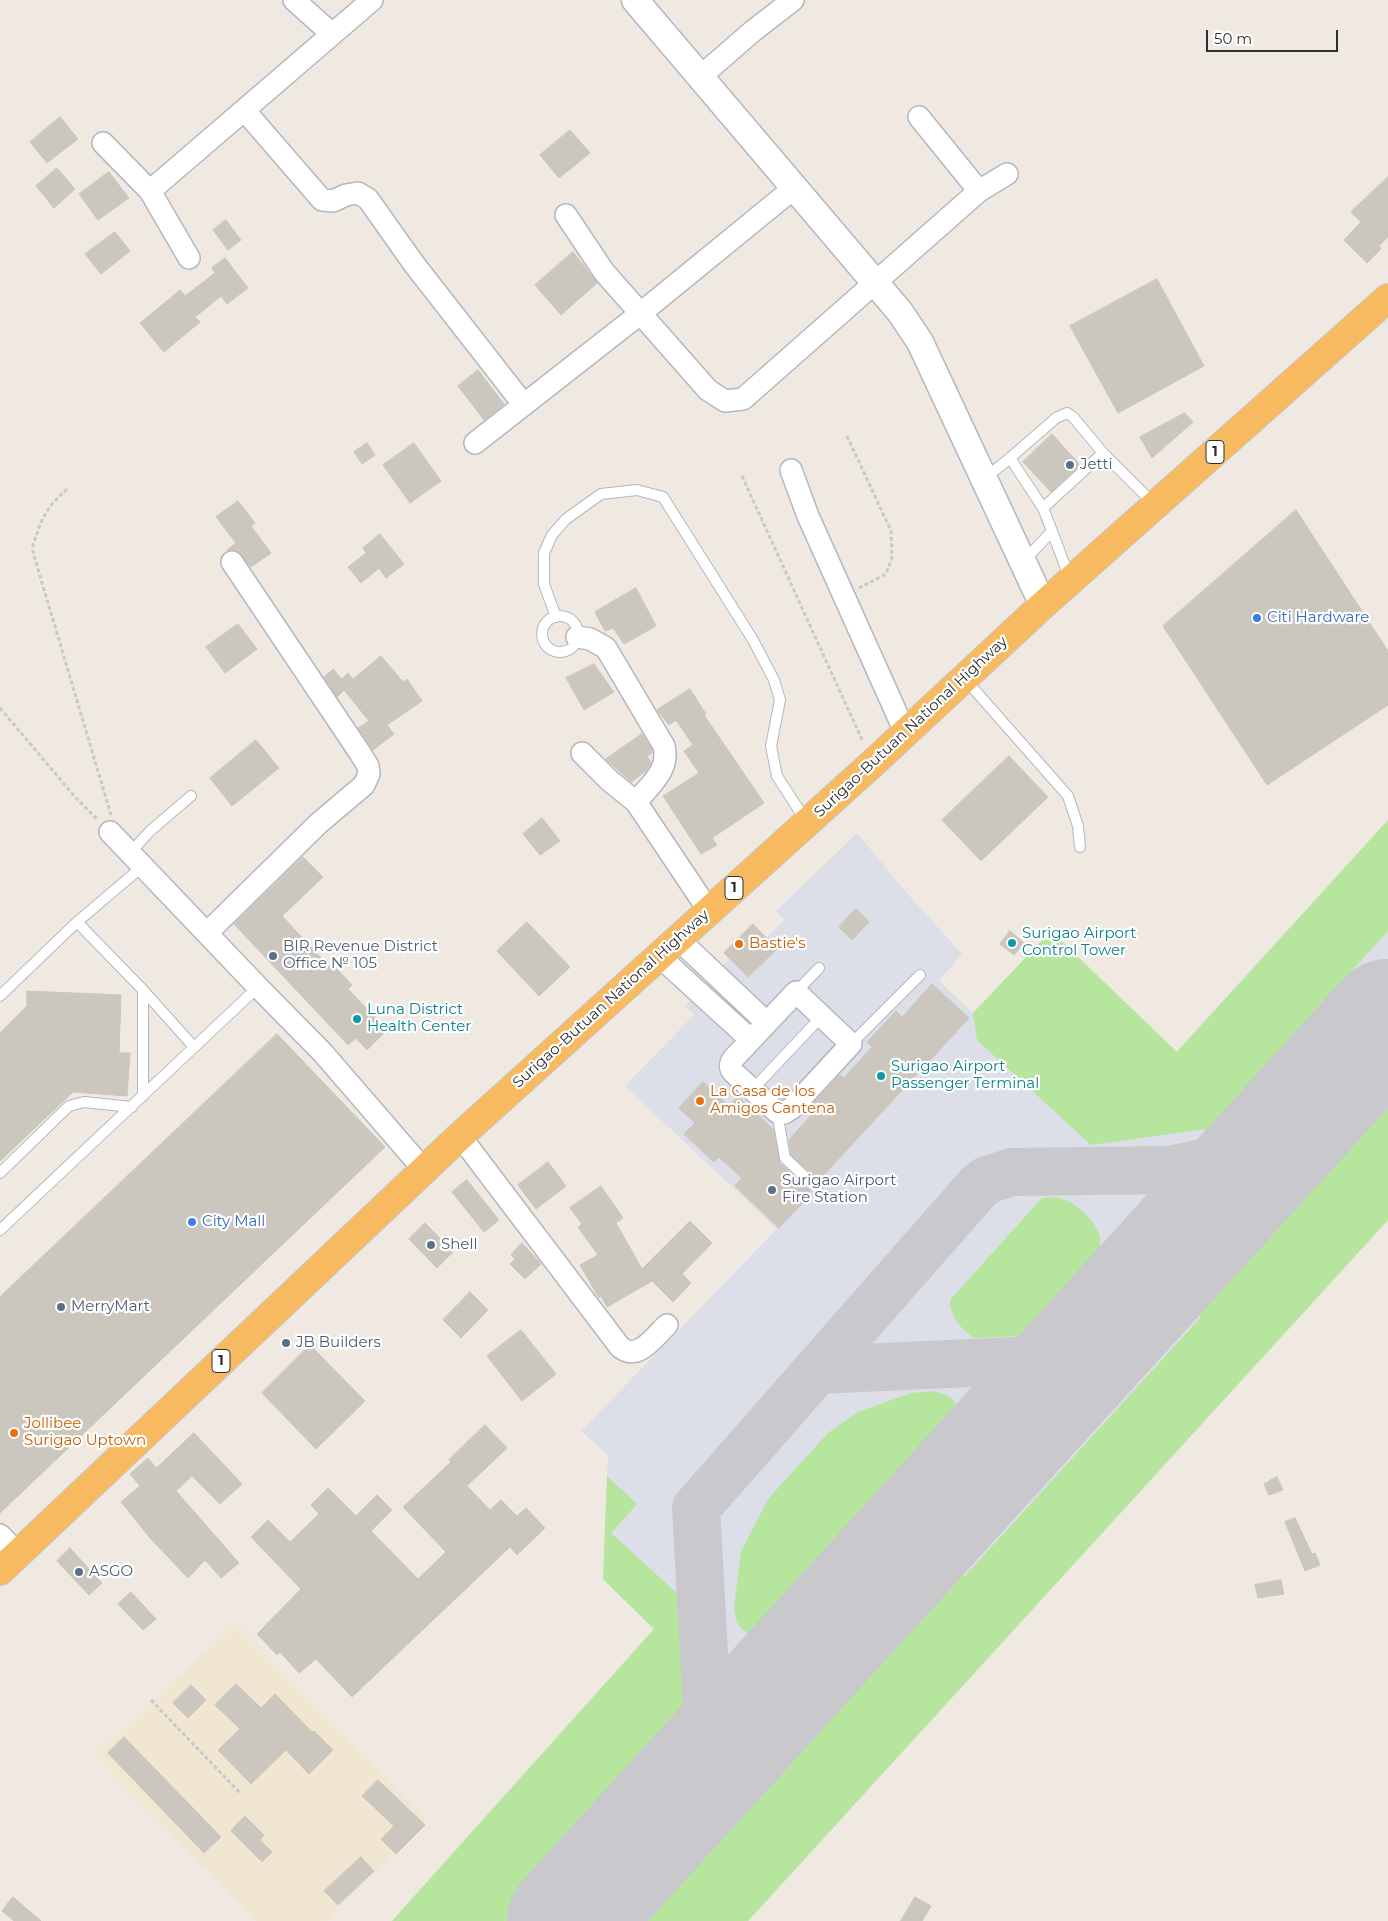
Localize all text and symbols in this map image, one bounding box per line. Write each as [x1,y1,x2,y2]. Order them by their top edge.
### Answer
scale bar [1208,20,1340,52]
text: 50 m [1214,29,1252,48]
road number: 1 [1206,441,1224,464]
place label: Jetti [1080,456,1113,474]
marker: Jetti [1064,459,1076,471]
place label: Citi Hardware [1267,609,1369,627]
marker: Citi Hardware [1251,612,1263,624]
street label: Surigao-Butuan National Highway [811,633,1011,821]
road number: 1 [725,876,743,900]
street label: Surigao-Butuan National Highway [509,906,713,1092]
place label: Surigao Airport Control Tower [1022,925,1136,960]
place label: Bastie's [749,935,806,953]
marker: Surigao Airport Control Tower [1006,937,1018,949]
place label: BIR Revenue District Office № 105 [283,938,438,973]
marker: Bastie's [733,938,745,950]
marker: BIR Revenue District Office № 105 [267,950,279,962]
place label: Luna District Health Center [367,1001,471,1036]
marker: Luna District Health Center [351,1013,363,1025]
place label: Surigao Airport Passenger Terminal [891,1058,1039,1093]
marker: Surigao Airport Passenger Terminal [875,1070,887,1082]
place label: La Casa de los Amigos Cantena [710,1083,835,1118]
marker: La Casa de los Amigos Cantena [694,1095,706,1107]
place label: Surigao Airport Fire Station [782,1172,896,1207]
marker: Surigao Airport Fire Station [766,1184,778,1196]
place label: City Mall [202,1213,265,1231]
marker: City Mall [186,1216,198,1228]
place label: Shell [441,1236,477,1254]
marker: Shell [425,1239,437,1251]
place label: MerryMart [71,1298,150,1316]
marker: MerryMart [55,1301,67,1313]
place label: JB Builders [296,1334,381,1352]
marker: JB Builders [280,1337,292,1349]
road number: 1 [212,1350,230,1372]
place label: Jollibee Surigao Uptown [24,1415,146,1450]
marker: Jollibee Surigao Uptown [8,1427,20,1439]
place label: ASGO [89,1563,133,1581]
marker: ASGO [73,1566,85,1578]

